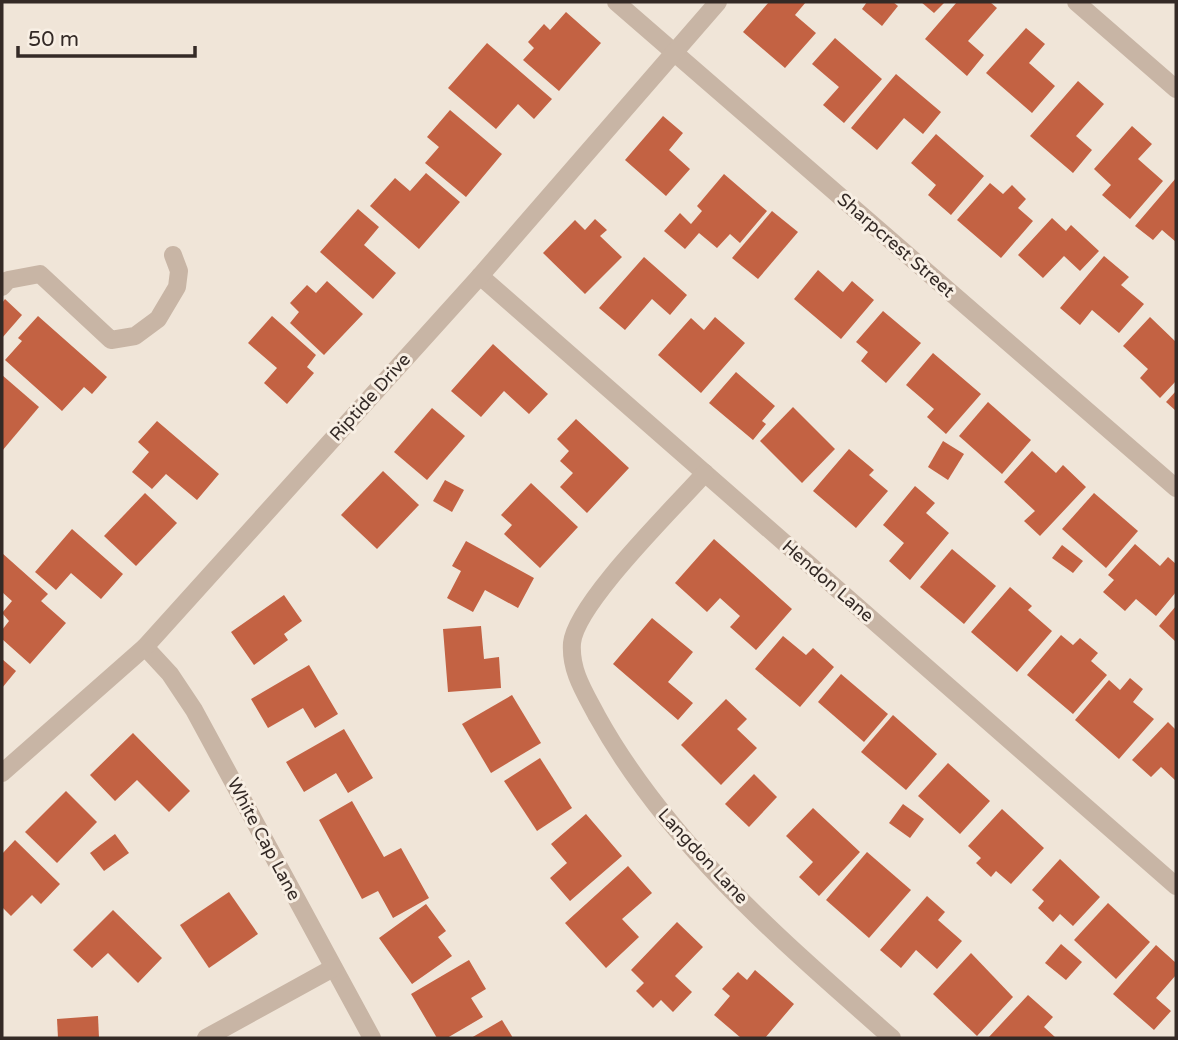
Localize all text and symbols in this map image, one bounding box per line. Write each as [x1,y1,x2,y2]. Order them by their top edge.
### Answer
scale bar [18,14,194,58]
text: 50 m [28,27,79,52]
street label: Sharpcrest Street [833,188,959,302]
street label: Riptide Drive [325,349,415,445]
street label: Hendon Lane [778,535,878,627]
street label: White Cap Lane [222,774,306,904]
street label: Langdon Lane [653,804,753,908]

